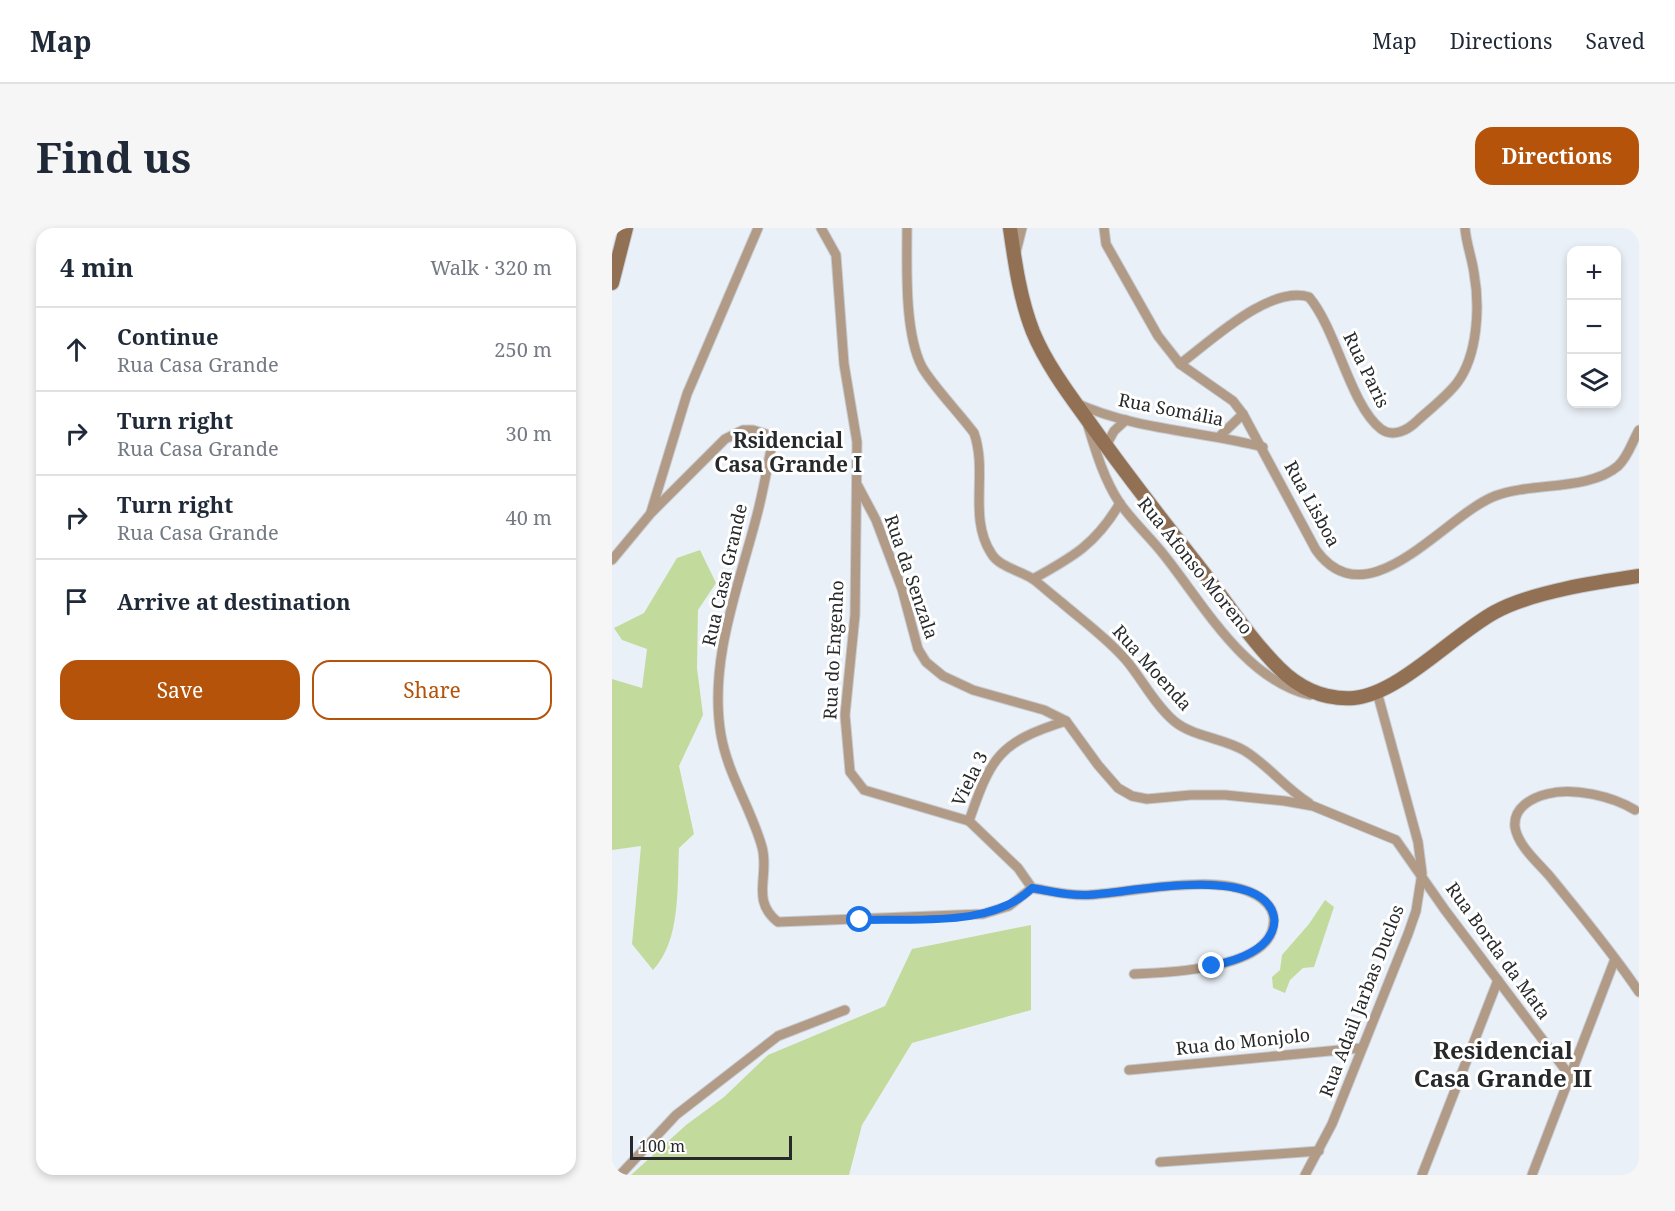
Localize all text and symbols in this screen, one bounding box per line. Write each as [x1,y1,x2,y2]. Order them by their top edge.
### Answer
text: Map [30,22,92,60]
text: Map [1372,27,1417,55]
text: Directions [1450,27,1552,55]
text: Saved [1585,27,1645,55]
button: Directions [1475,127,1639,185]
text: Find us [36,128,191,185]
map controls [1567,246,1621,408]
button: + [1567,246,1621,300]
text: 4 min [60,249,134,285]
text: Walk · 320 m [430,254,552,281]
button: − [1567,300,1621,354]
text: Continue [117,321,219,351]
street label: Rua Paris [1338,328,1396,411]
icon: ahead [60,333,93,366]
text: 250 m [494,336,552,363]
text: Rua Casa Grande [117,351,279,378]
button: layers [1567,354,1621,408]
street label: Rua Somália [1116,387,1226,431]
text: Turn right [117,405,233,435]
icon: right [60,417,93,450]
text: 30 m [506,420,552,447]
district label: Rsidencial Casa Grande I [714,426,862,478]
text: Rua Casa Grande [117,435,279,462]
street label: Rua Lisboa [1279,456,1346,551]
text: Turn right [117,489,233,519]
street label: Rua Afonso Moreno [1133,492,1259,639]
icon: right [60,501,93,534]
street label: Rua Casa Grande [696,501,752,648]
text: 40 m [506,504,552,531]
street label: Rua da Senzala [879,511,944,642]
text: Rua Casa Grande [117,519,279,546]
street label: Rua do Engenho [817,580,849,720]
icon: arrive [60,585,93,618]
text: Arrive at destination [117,586,351,616]
street label: Rua Moenda [1108,619,1198,715]
button: Save [60,660,300,720]
button: Share [312,660,552,720]
street label: Viela 3 [946,747,993,810]
street label: Rua Borda da Mata [1441,877,1557,1024]
street label: Rua Adail Jarbas Duclos [1313,901,1409,1100]
route start [846,906,872,932]
route end [1198,952,1224,978]
street label: Rua do Monjolo [1175,1022,1311,1060]
district label: Residencial Casa Grande II [1414,1033,1592,1094]
scale bar [630,1133,792,1160]
text: 100 m [639,1135,685,1157]

